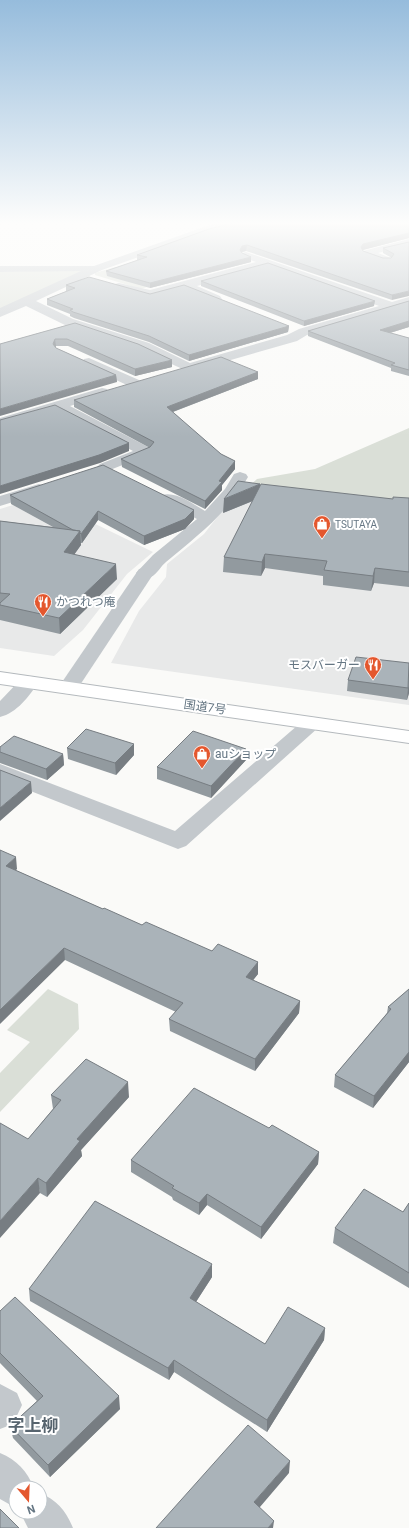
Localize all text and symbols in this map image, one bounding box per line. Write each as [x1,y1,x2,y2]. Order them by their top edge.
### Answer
shop icon: TSUTAYA [312,514,332,539]
place label: TSUTAYA [335,519,378,530]
restaurant icon: かつれつ庵 [33,592,53,617]
place label: かつれつ庵 [56,595,116,609]
restaurant icon: モスバーガー [363,655,383,680]
place label: モスバーガー [288,658,360,672]
street label: 国道7号 [183,697,227,717]
shop icon: auショップ [192,744,212,769]
place label: auショップ [215,747,276,761]
district label: 字上柳 [8,1415,59,1435]
north arrow [8,1480,48,1520]
text: N [25,1502,37,1516]

